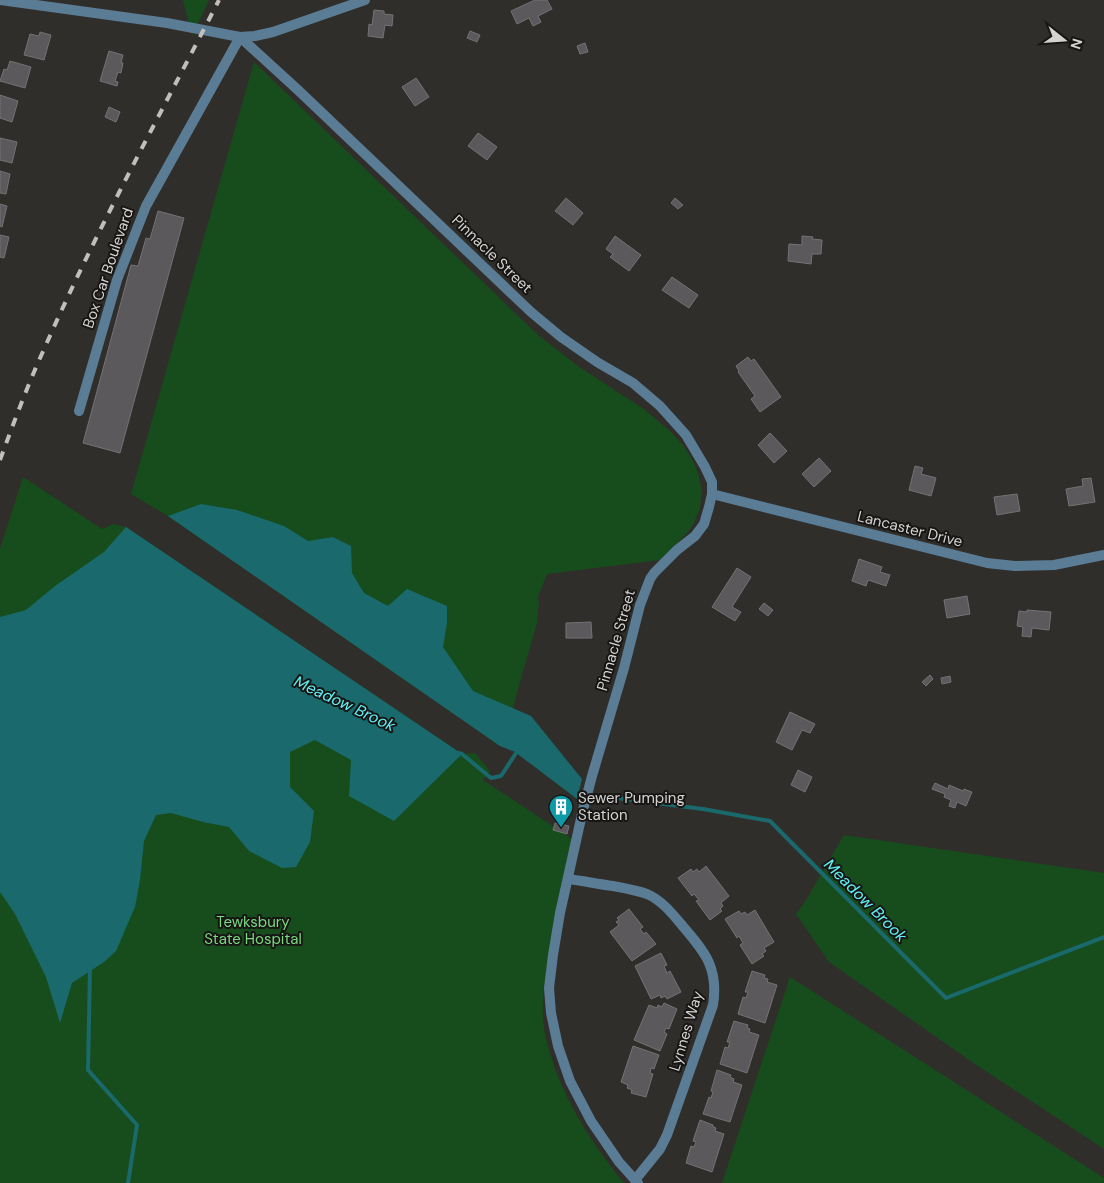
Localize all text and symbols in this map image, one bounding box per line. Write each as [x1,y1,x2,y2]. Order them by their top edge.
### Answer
north arrow [1039,15,1089,65]
text: N [1066,36,1087,51]
street label: Box Car Boulevard [78,205,138,331]
street label: Pinnacle Street [447,210,537,298]
street label: Lancaster Drive [855,506,965,552]
street label: Pinnacle Street [592,587,640,693]
water label: Meadow Brook [291,671,400,737]
place label: Sewer Pumping Station [578,788,685,825]
building icon: Sewer Pumping Station [548,794,574,828]
water label: Meadow Brook [819,854,912,947]
park label: Tewksbury State Hospital [204,912,302,949]
street label: Lynnes Way [664,988,708,1073]

